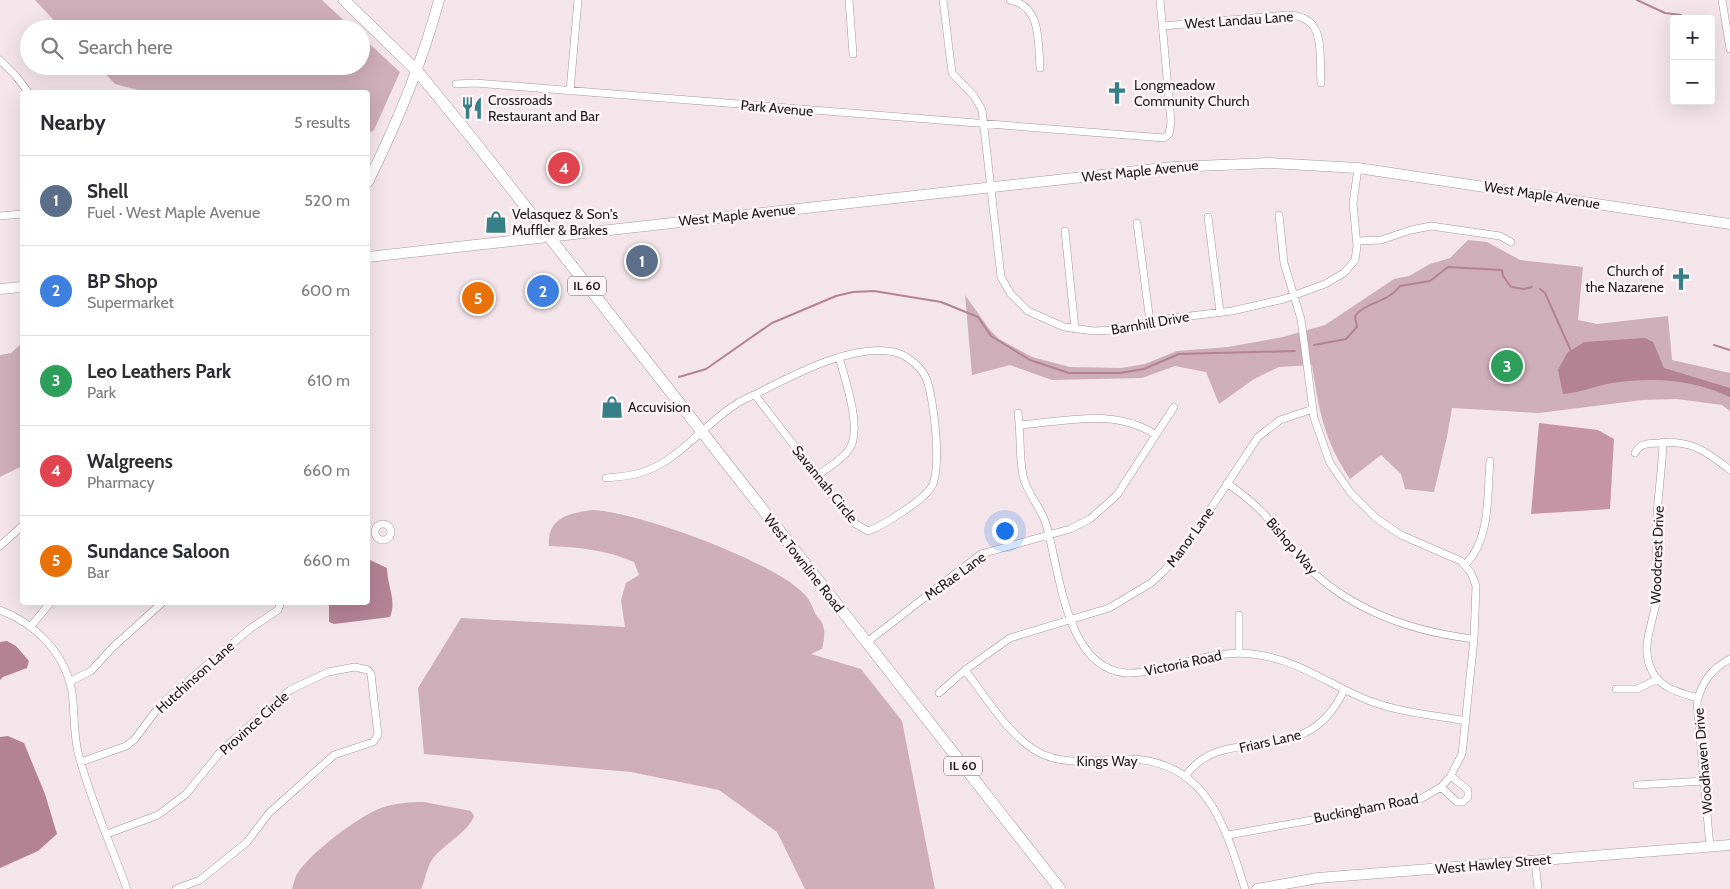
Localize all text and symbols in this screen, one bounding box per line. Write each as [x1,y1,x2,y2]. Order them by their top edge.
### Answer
street label: West Landau Lane [1184,7,1294,33]
map controls [1670,15,1715,105]
button: + [1670,15,1715,60]
search box [20,20,370,75]
icon: search [38,34,66,62]
text: Search here [78,36,172,59]
button: − [1670,60,1715,105]
place label: Longmeadow Community Church [1134,76,1250,110]
church icon: Longmeadow Community Church [1104,80,1130,106]
place label: Crossroads Restaurant and Bar [488,91,600,125]
restaurant icon: Crossroads Restaurant and Bar [459,95,485,121]
street label: Park Avenue [740,96,814,120]
text: Nearby [40,110,106,135]
text: 5 results [294,113,350,132]
pin: 4 [548,149,580,187]
street label: West Maple Avenue [1081,156,1199,186]
street label: West Maple Avenue [1483,177,1601,213]
text: Shell [87,180,128,203]
text: 1 [53,191,59,210]
text: 520 m [304,191,350,210]
street label: West Maple Avenue [678,200,796,230]
text: Fuel · West Maple Avenue [87,203,260,222]
place label: Velasquez & Son's Muffler & Brakes [512,205,618,239]
shop icon: Velasquez & Son's Muffler & Brakes [483,209,509,235]
pin: 1 [626,242,658,280]
place label: Church of the Nazarene [1585,262,1664,296]
church icon: Church of the Nazarene [1668,266,1694,292]
text: BP Shop [87,270,158,293]
pin: 2 [527,272,559,310]
road number: IL 60 [568,276,606,296]
pin: 5 [462,279,494,317]
text: 2 [52,281,60,300]
text: 600 m [301,281,350,300]
text: Supermarket [87,293,174,312]
street label: Barnhill Drive [1110,307,1190,339]
pin: 3 [1491,347,1523,385]
text: Leo Leathers Park [87,360,231,383]
text: 3 [52,371,60,390]
text: 610 m [307,371,350,390]
text: Park [87,383,116,402]
shop icon: Accuvision [599,394,625,420]
place label: Accuvision [628,398,691,416]
street label: Savannah Circle [788,442,862,526]
text: Walgreens [87,450,173,473]
text: 4 [51,461,61,480]
text: 660 m [303,461,350,480]
text: Pharmacy [87,473,155,492]
street label: Manor Lane [1162,503,1218,571]
street label: Woodcrest Drive [1646,505,1668,605]
street label: West Townline Road [760,510,848,616]
street label: Bishop Way [1262,514,1322,578]
your location [992,518,1018,544]
text: Sundance Saloon [87,540,230,563]
street label: McRae Lane [921,548,989,604]
text: 5 [52,551,60,570]
text: 660 m [303,551,350,570]
text: Bar [87,563,109,582]
street label: Hutchinson Lane [152,637,238,717]
street label: Victoria Road [1143,646,1223,680]
street label: Province Circle [216,687,292,759]
street label: Woodhaven Drive [1689,707,1717,815]
street label: Friars Lane [1237,725,1303,757]
street label: Kings Way [1076,752,1138,770]
road number: IL 60 [944,756,982,776]
street label: Buckingham Road [1312,789,1420,827]
street label: West Hawley Street [1434,850,1552,878]

